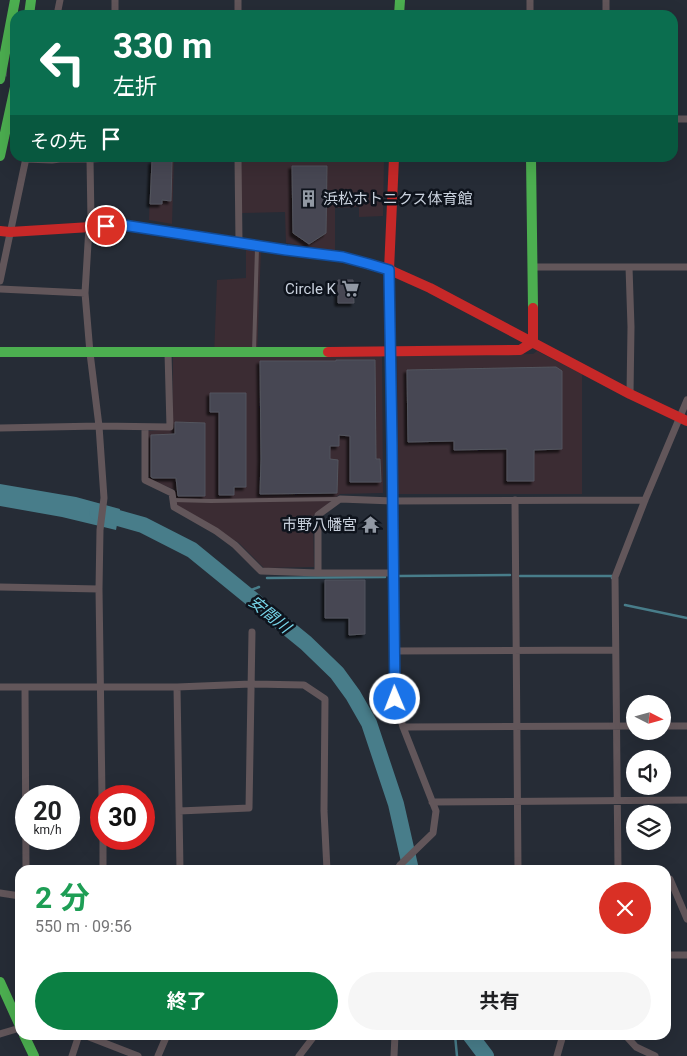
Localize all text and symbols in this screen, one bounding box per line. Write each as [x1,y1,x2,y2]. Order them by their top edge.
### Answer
text: 330 m [113,26,212,67]
icon: left [30,30,95,95]
text: 左折 [113,74,157,99]
icon: arrive [97,125,125,153]
text: その先 [30,130,87,153]
building icon: 浜松ホトニクス体育館 [299,189,319,209]
place label: 浜松ホトニクス体育館 [323,190,473,208]
pin [85,205,127,247]
icon: arrive [92,212,120,240]
supermarket icon: Circle K [340,279,360,299]
place label: Circle K [285,280,337,298]
temple icon: 市野八幡宮 [361,515,381,535]
place label: 市野八幡宮 [282,516,357,534]
water label: 安間川 [245,592,296,638]
position arrow [368,672,420,724]
north arrow [626,695,671,740]
map controls [626,695,671,850]
button: sound [626,750,671,795]
speed limit sign: 30 [90,785,155,850]
text: 20 [33,797,62,826]
button: layers [626,805,671,850]
text: km/h [33,823,62,837]
text: 2 分 [35,880,90,915]
button: close [599,882,651,934]
text: 550 m · 09:56 [35,917,132,936]
button: 終了 [35,972,338,1030]
button: 共有 [348,972,651,1030]

